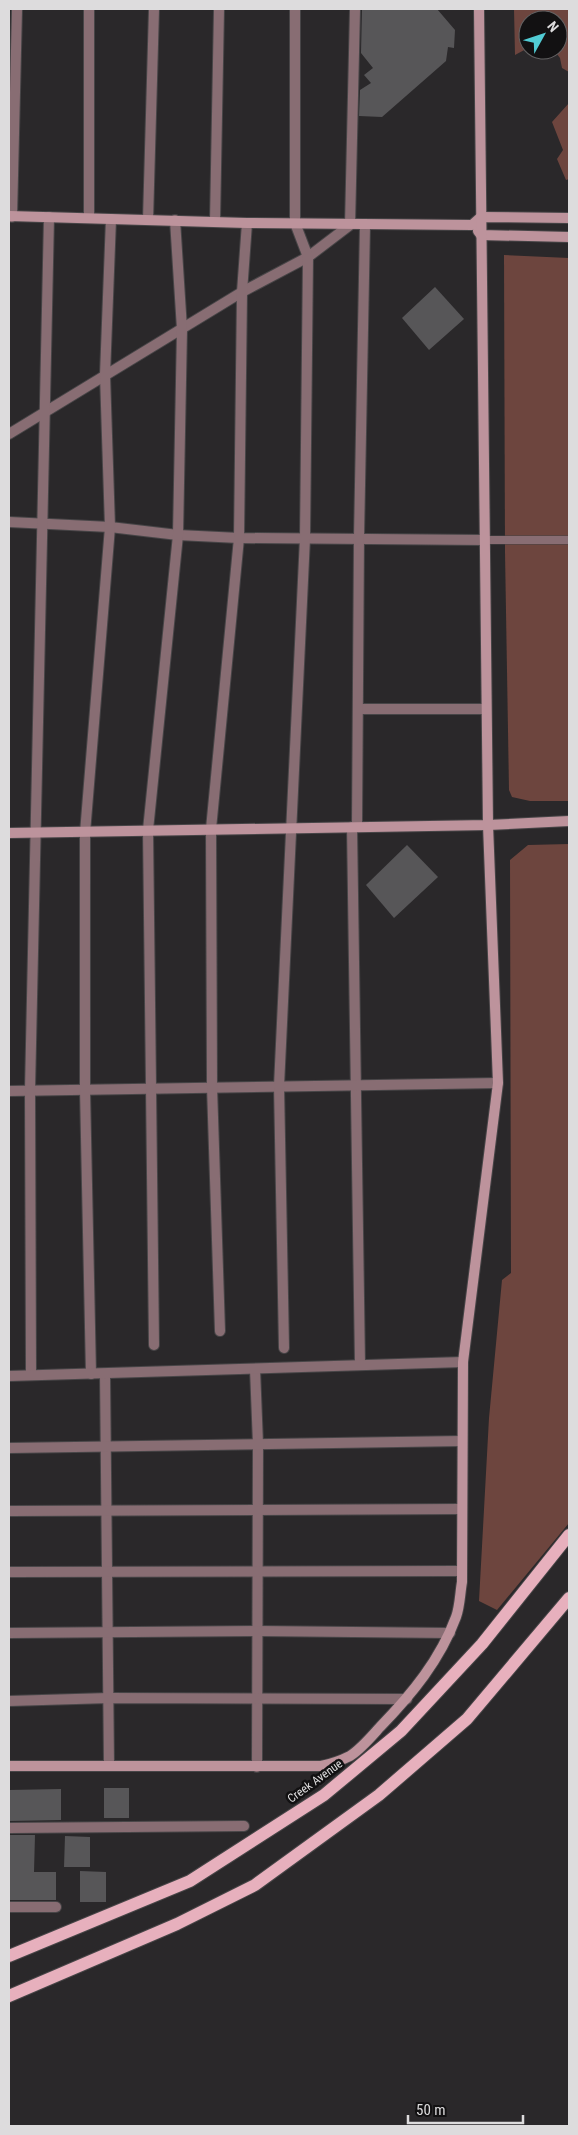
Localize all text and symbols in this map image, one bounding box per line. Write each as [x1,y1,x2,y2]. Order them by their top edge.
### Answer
north arrow [518,10,568,60]
text: N [544,18,562,35]
street label: Creek Avenue [285,1756,345,1806]
scale bar [408,2092,523,2124]
text: 50 m [416,2101,446,2119]

